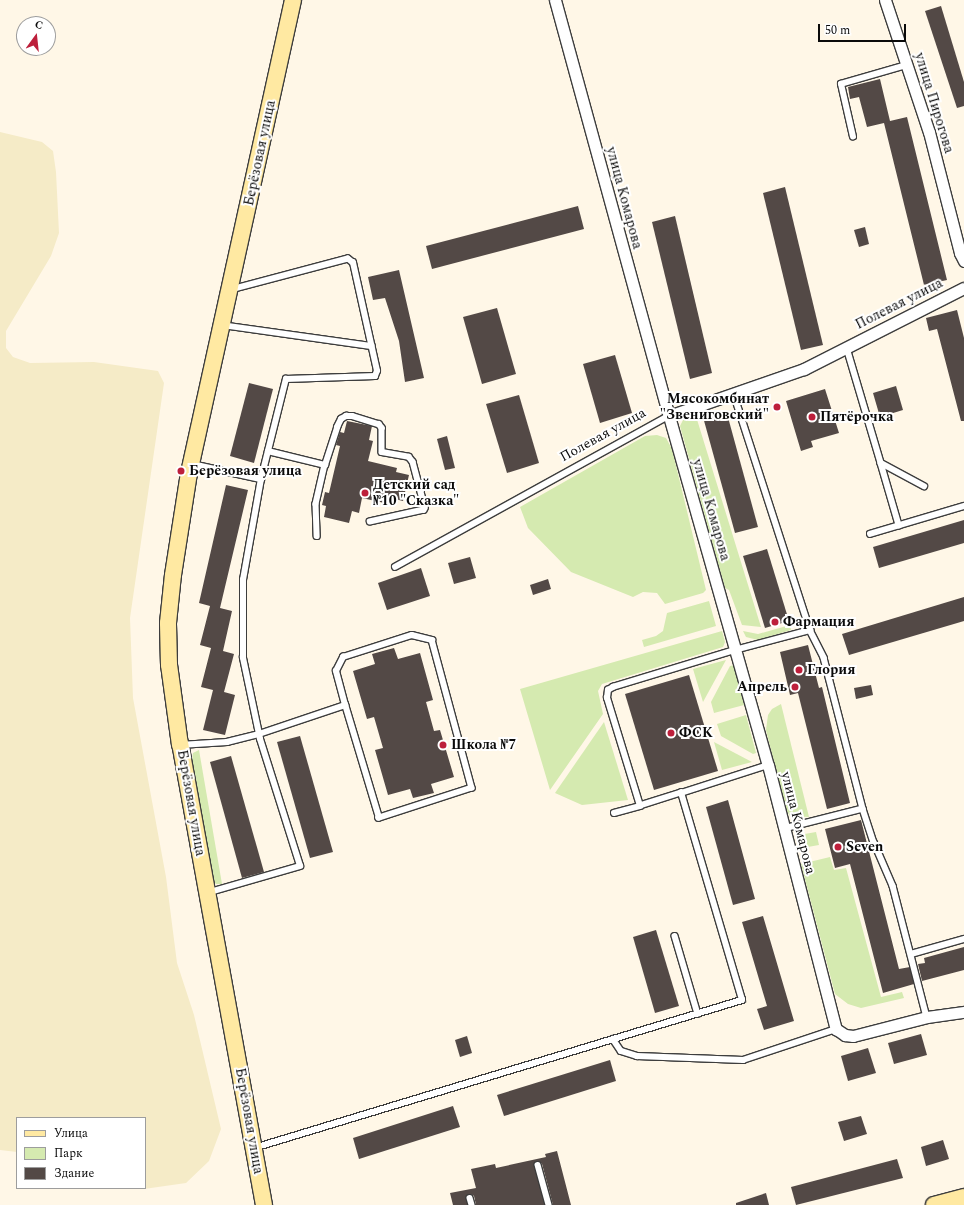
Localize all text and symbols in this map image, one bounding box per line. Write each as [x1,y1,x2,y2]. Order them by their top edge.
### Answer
north arrow [16,16,56,56]
text: С [33,16,45,34]
scale bar [820,16,908,42]
text: 50 m [825,21,850,40]
street label: улица Пирогова [911,51,957,155]
street label: Берёзовая улица [241,99,279,207]
street label: улица Комарова [602,145,646,251]
street label: Полевая улица [853,275,945,333]
place label: Мясокомбинат "Звениговский" [660,391,769,424]
marker: Мясокомбинат "Звениговский" [772,402,782,412]
street label: Полевая улица [557,404,649,466]
place label: Пятёрочка [820,409,893,425]
marker: Пятёрочка [807,412,817,422]
street label: улица Комарова [688,457,734,563]
place label: Берёзовая улица [189,463,302,479]
marker: Берёзовая улица [176,466,186,476]
place label: Детский сад №10 "Сказка" [373,477,459,510]
marker: Детский сад №10 "Сказка" [360,488,370,498]
place label: Фармация [783,614,854,630]
marker: Фармация [770,617,780,627]
place label: Глория [807,662,855,678]
marker: Глория [794,665,804,675]
place label: Апрель [737,679,787,695]
marker: Апрель [790,682,800,692]
place label: ФСК [679,725,713,741]
marker: ФСК [666,728,676,738]
place label: Школа №7 [451,737,516,753]
marker: Школа №7 [438,740,448,750]
street label: Берёзовая улица [173,749,209,857]
street label: улица Комарова [777,770,819,876]
place label: Seven [846,839,883,855]
marker: Seven [833,842,843,852]
street label: Берёзовая улица [231,1067,267,1175]
legend [16,1117,146,1189]
text: Улица [54,1124,88,1143]
text: Парк [54,1144,83,1163]
text: Здание [54,1164,94,1183]

